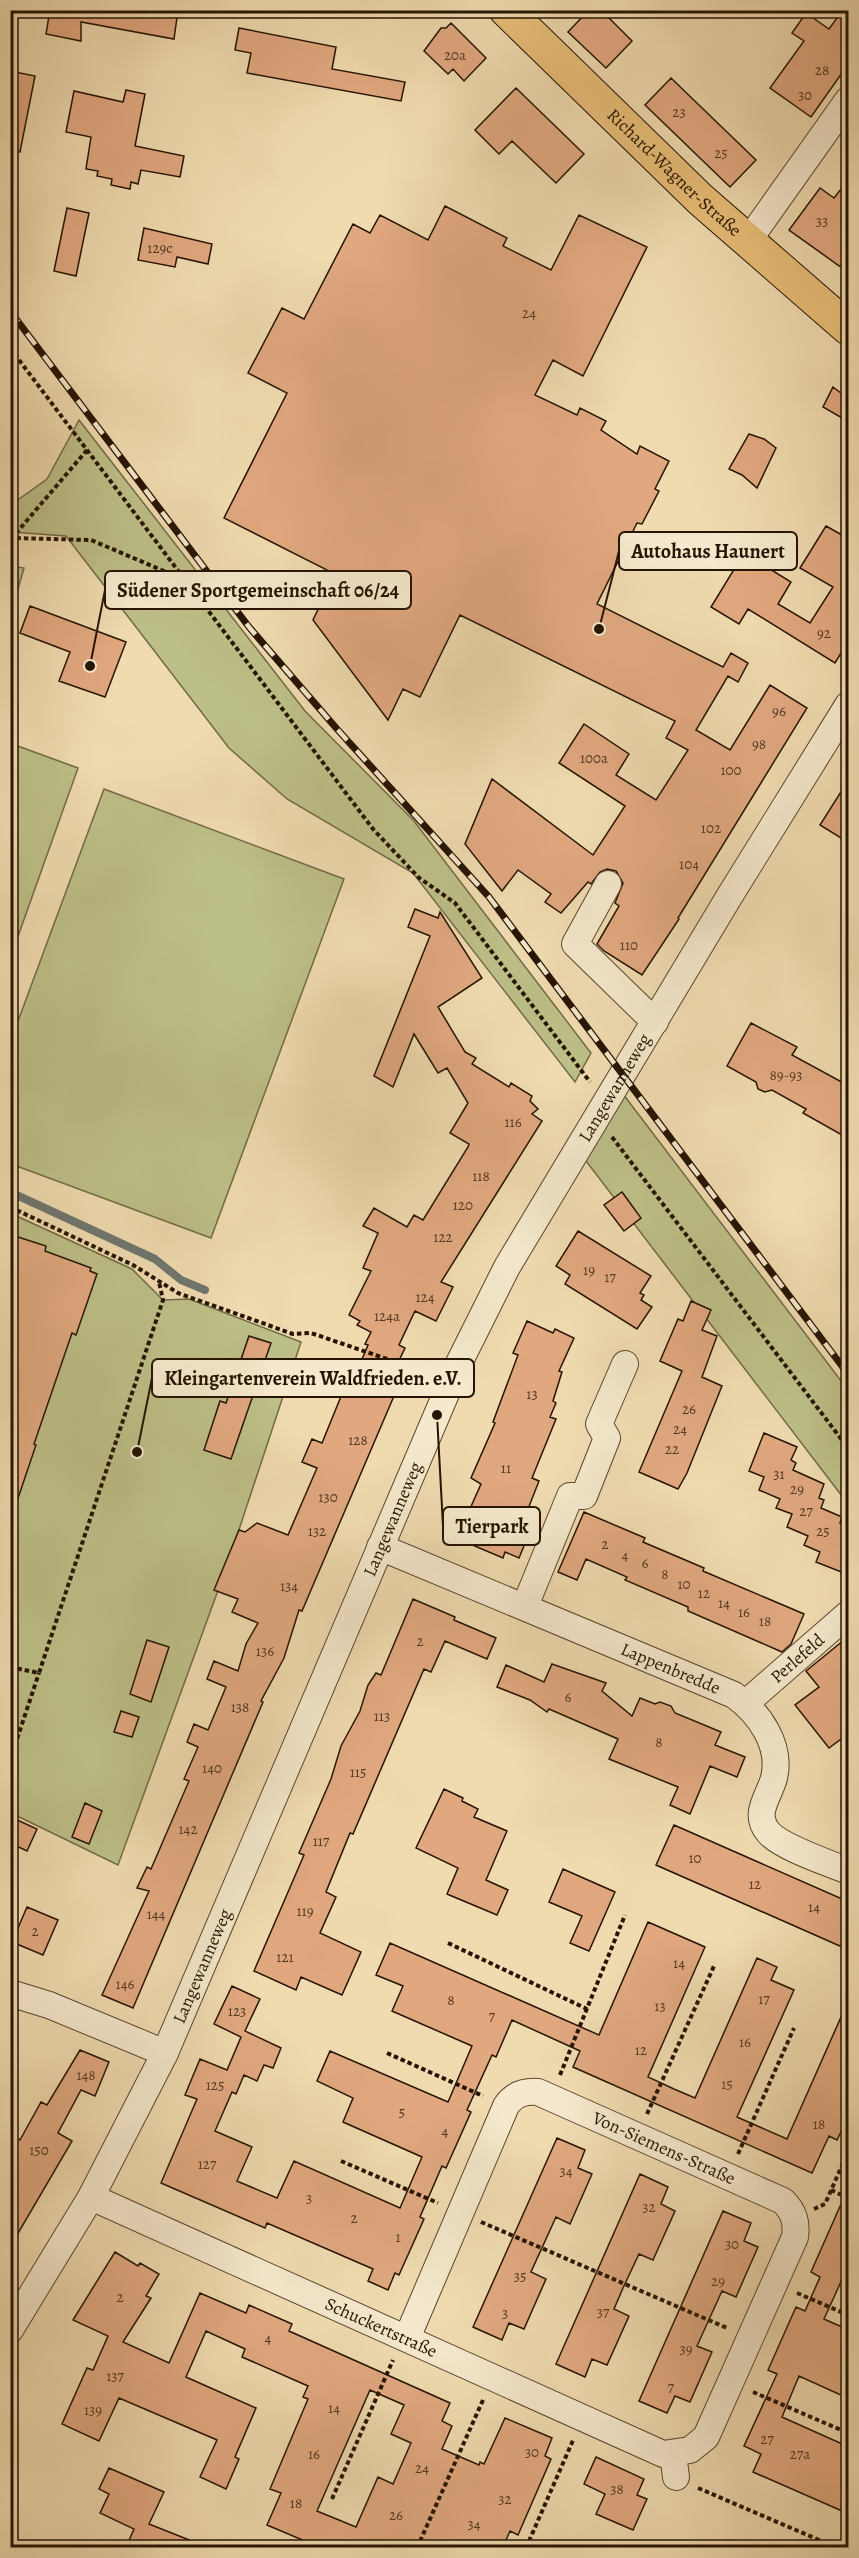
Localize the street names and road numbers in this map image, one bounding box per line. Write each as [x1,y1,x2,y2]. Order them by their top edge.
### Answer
street label: Richard-Wagner-Straße [602,103,747,242]
street label: Langewanneweg [573,1029,656,1146]
street label: Langewanneweg [357,1458,428,1580]
street label: Perlefeld [765,1628,830,1688]
street label: Lappenbredde [617,1637,724,1700]
street label: Langewanneweg [167,1905,237,2027]
street label: Von-Siemens-Straße [588,2105,739,2190]
street label: Schuckertstraße [321,2292,441,2363]

